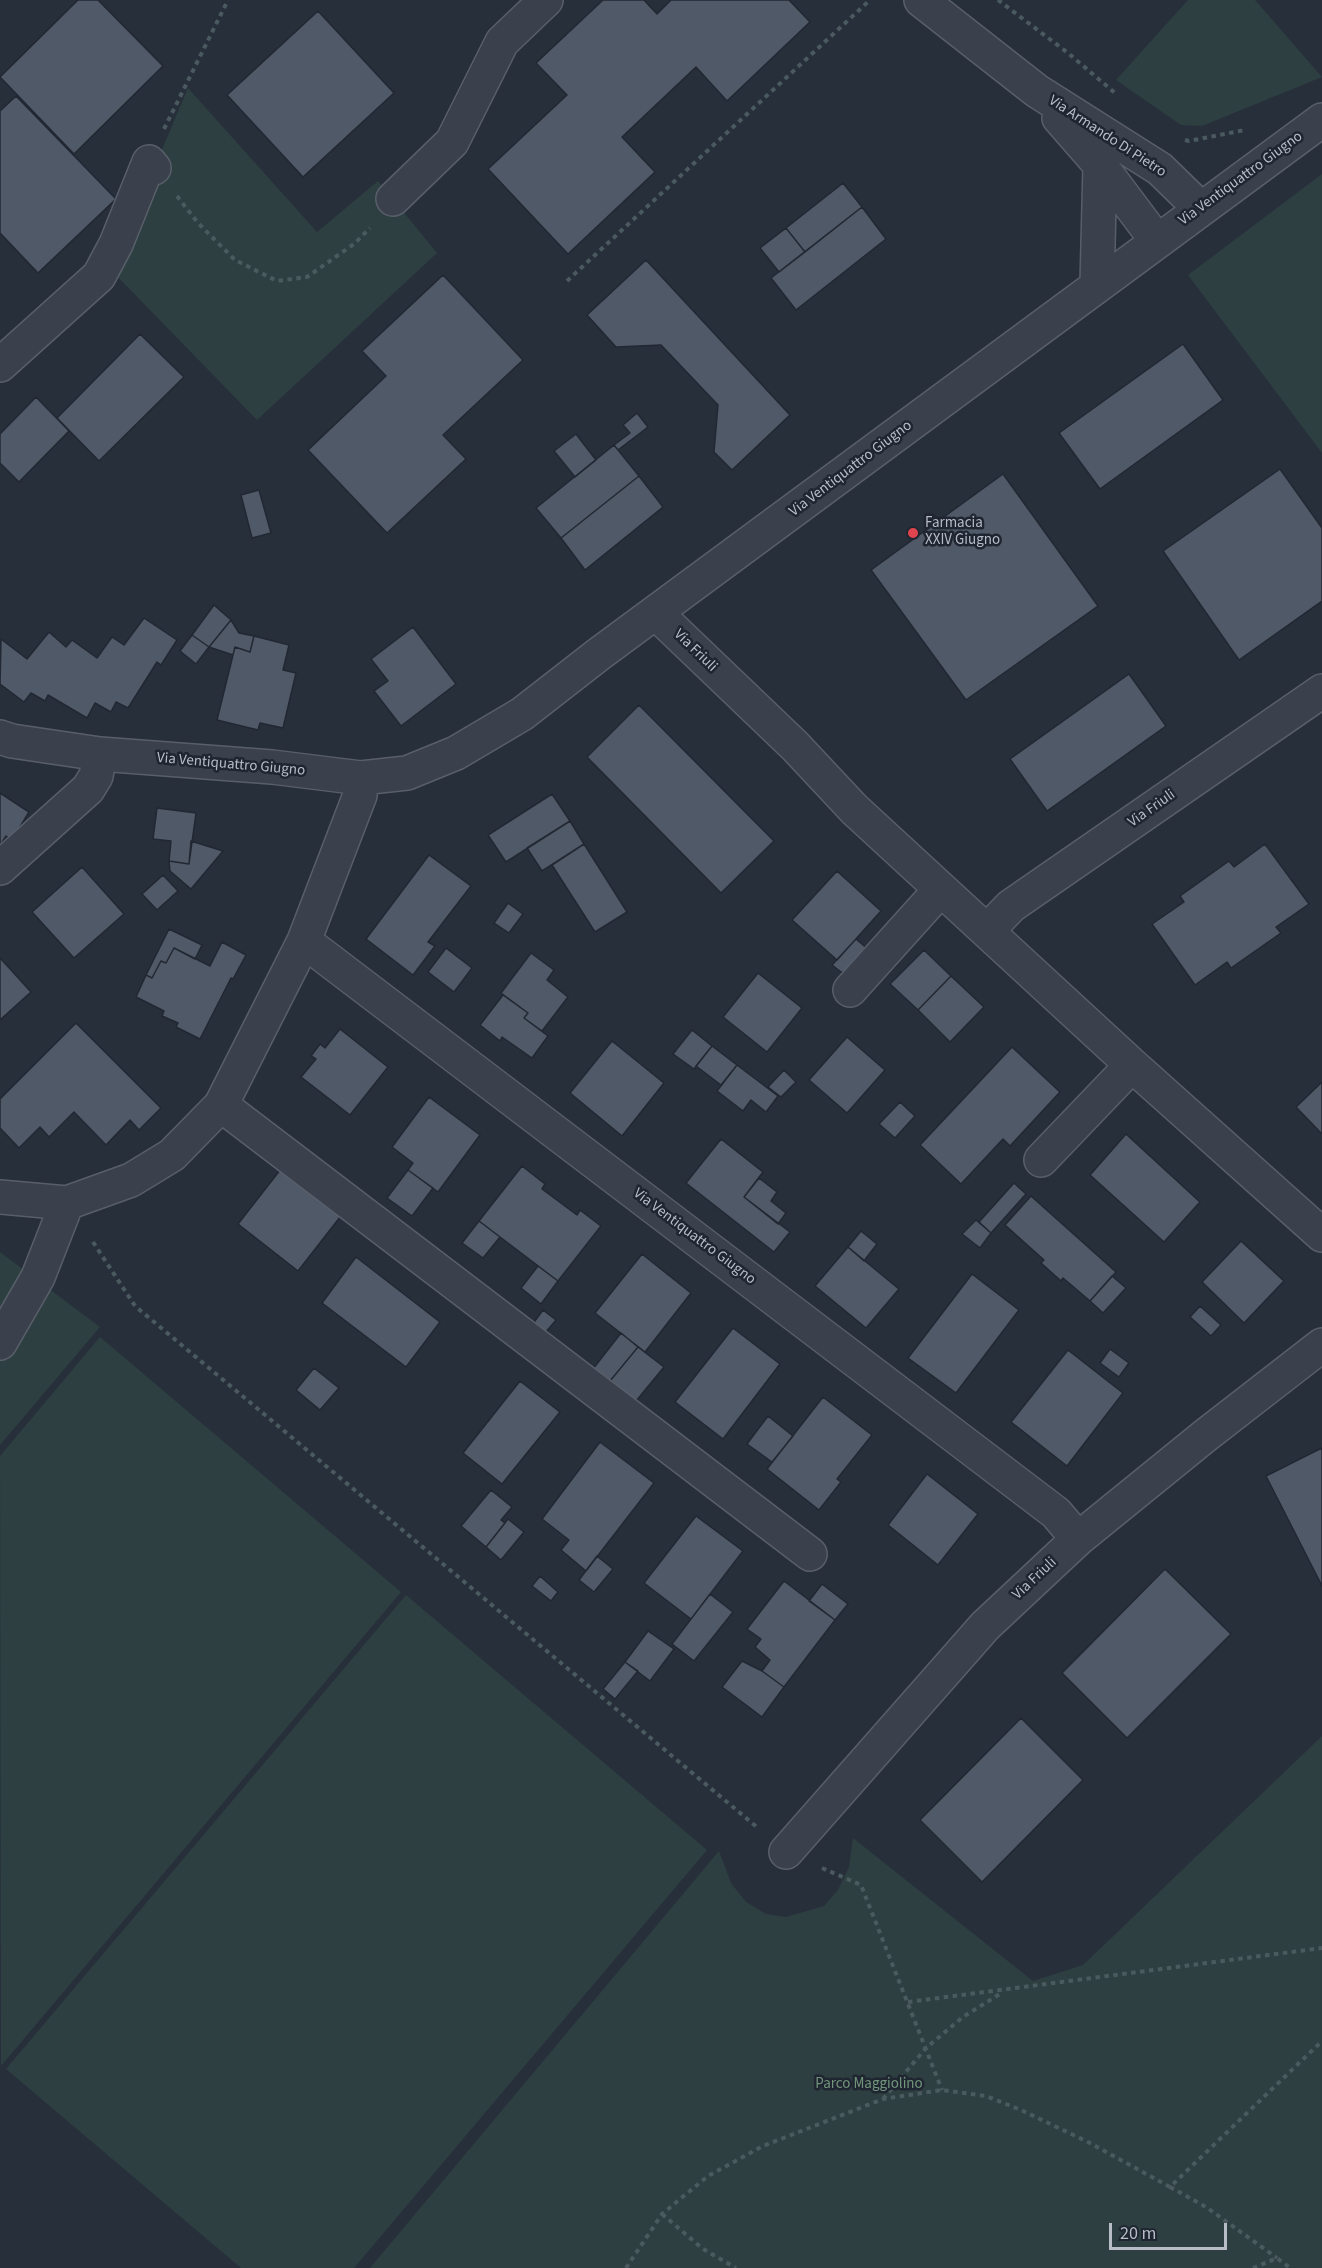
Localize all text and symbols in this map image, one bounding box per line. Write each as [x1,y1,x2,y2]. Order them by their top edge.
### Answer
street label: Via Armando Di Pietro [1045,92,1169,182]
street label: Via Ventiquattro Giugno [1176,128,1306,230]
street label: Via Ventiquattro Giugno [786,417,916,521]
place label: Farmacia XXIV Giugno [925,515,1000,550]
marker: Farmacia XXIV Giugno [906,526,920,540]
street label: Via Friuli [669,626,721,676]
street label: Via Ventiquattro Giugno [156,750,306,780]
street label: Via Friuli [1125,786,1179,832]
street label: Via Ventiquattro Giugno [629,1185,759,1289]
street label: Via Friuli [1009,1554,1061,1604]
park label: Parco Maggiolino [815,2076,923,2094]
scale bar [1112,2211,1230,2249]
text: 20 m [1120,2221,1156,2246]

